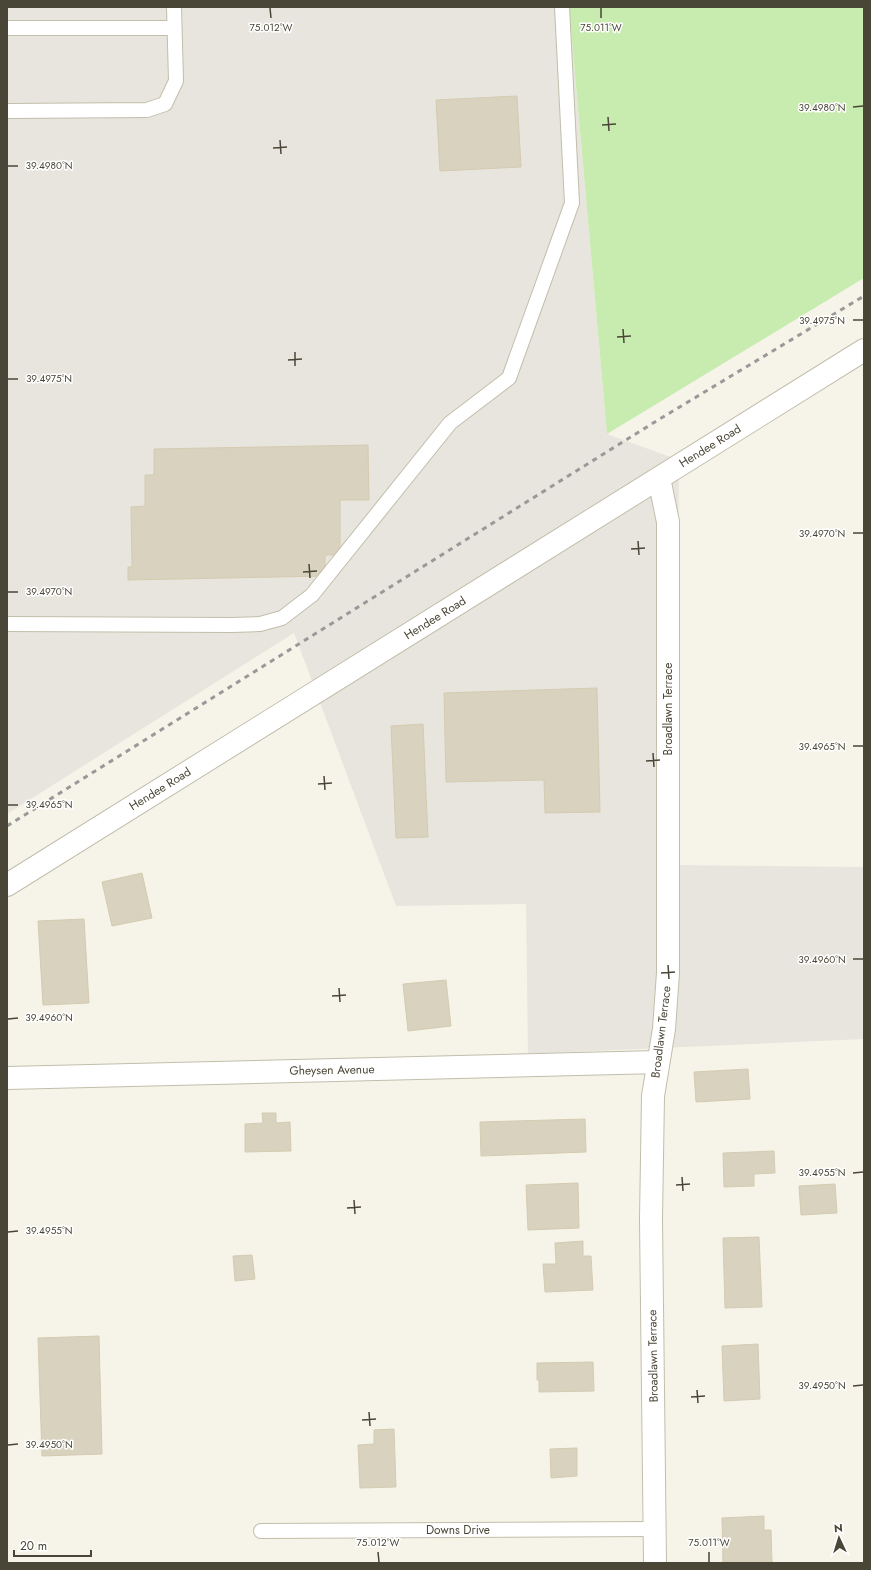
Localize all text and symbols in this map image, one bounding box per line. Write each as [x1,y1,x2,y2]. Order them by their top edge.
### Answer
text: 75.012°W [250,20,292,35]
text: 75.011°W [580,20,622,35]
text: 39.4980°N [798,100,846,115]
text: 39.4980°N [25,158,73,173]
text: 39.4975°N [799,313,845,328]
text: 39.4975°N [26,371,72,386]
street label: Hendee Road [676,420,744,472]
text: 39.4970°N [799,526,845,541]
text: 39.4970°N [26,584,72,599]
street label: Hendee Road [401,592,469,644]
street label: Broadlawn Terrace [659,663,677,755]
text: 39.4965°N [798,739,846,754]
street label: Hendee Road [126,763,194,815]
text: 39.4965°N [25,797,73,812]
text: 39.4960°N [798,952,846,967]
street label: Broadlawn Terrace [646,985,676,1079]
text: 39.4960°N [25,1010,73,1025]
street label: Gheysen Avenue [289,1060,375,1080]
text: 39.4955°N [799,1165,845,1180]
text: 39.4955°N [26,1223,72,1238]
street label: Broadlawn Terrace [643,1309,663,1403]
text: 39.4950°N [798,1378,846,1393]
text: 39.4950°N [25,1437,73,1452]
north arrow [819,1518,859,1558]
text: N [833,1520,843,1536]
street label: Downs Drive [426,1521,490,1539]
scale bar [14,1532,91,1558]
text: 75.012°W [357,1535,399,1550]
text: 75.011°W [688,1535,730,1550]
text: 20 m [20,1537,47,1555]

